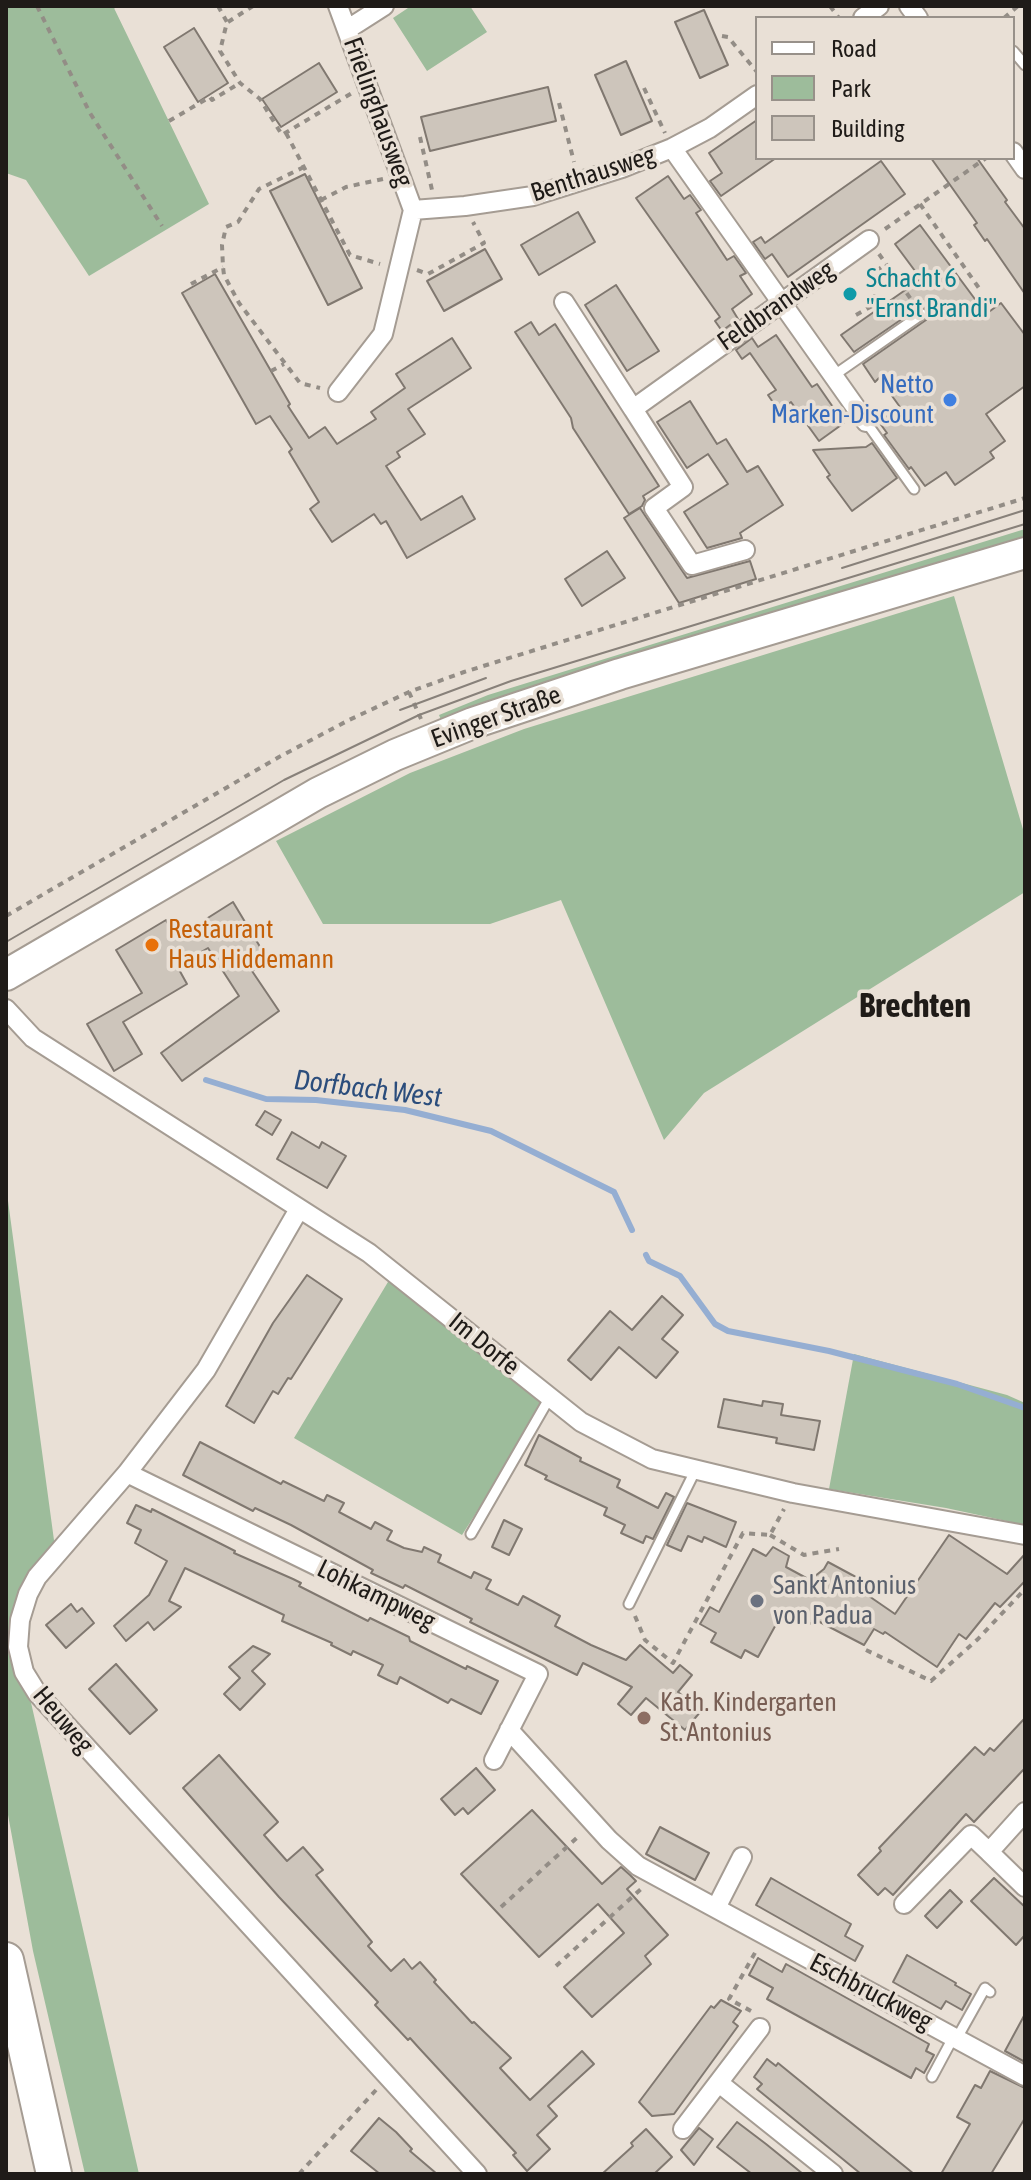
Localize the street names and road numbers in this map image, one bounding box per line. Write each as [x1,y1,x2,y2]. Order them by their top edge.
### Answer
street label: Frielinghausweg [337,33,419,191]
street label: Benthausweg [527,139,659,209]
street label: Feldbrandweg [712,254,840,358]
street label: Evinger Straße [427,679,565,755]
street label: Im Dorfe [442,1306,526,1382]
street label: Lohkampweg [312,1553,440,1637]
street label: Heuweg [26,1680,100,1760]
street label: Eschbruckweg [804,1947,938,2037]

